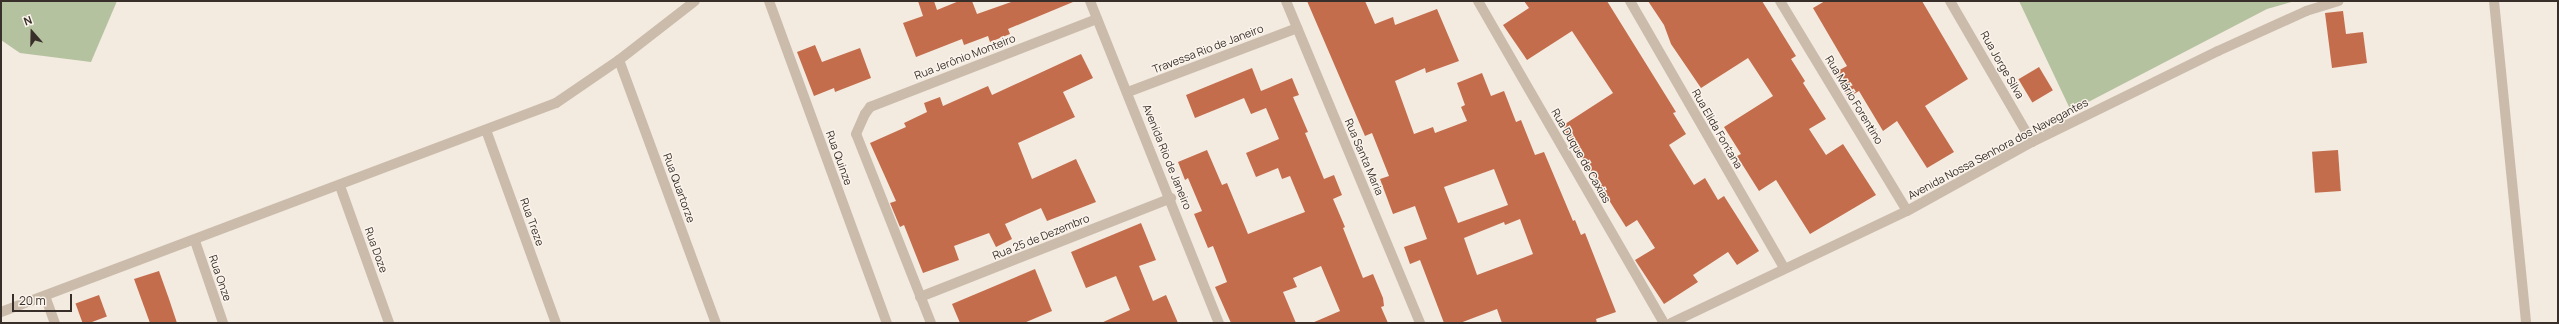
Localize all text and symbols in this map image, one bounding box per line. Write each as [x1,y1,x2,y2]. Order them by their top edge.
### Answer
north arrow [12,12,52,52]
text: N [21,12,34,29]
street label: Travessa Rio de Janeiro [1151,22,1265,76]
street label: Rua Jorge Silva [1977,29,2027,101]
street label: Rua Jerônio Monteiro [913,32,1017,82]
street label: Rua Mário Forentino [1822,53,1886,147]
street label: Rua Elida Fontana [1689,87,1745,171]
street label: Avenida Nossa Senhora dos Navegantes [1906,96,2090,202]
street label: Avenida Rio de Janeiro [1140,102,1194,212]
street label: Rua Duque de Caxias [1549,106,1613,206]
street label: Rua Santa Maria [1342,117,1386,197]
street label: Rua Quinze [823,129,855,187]
street label: Rua Quartorze [660,152,698,224]
street label: Rua Treze [517,196,547,248]
street label: Rua 25 de Dezembro [991,212,1091,262]
street label: Rua Doze [362,226,390,274]
street label: Rua Onze [206,253,234,303]
scale bar [14,286,74,312]
text: 20 m [19,292,46,309]

